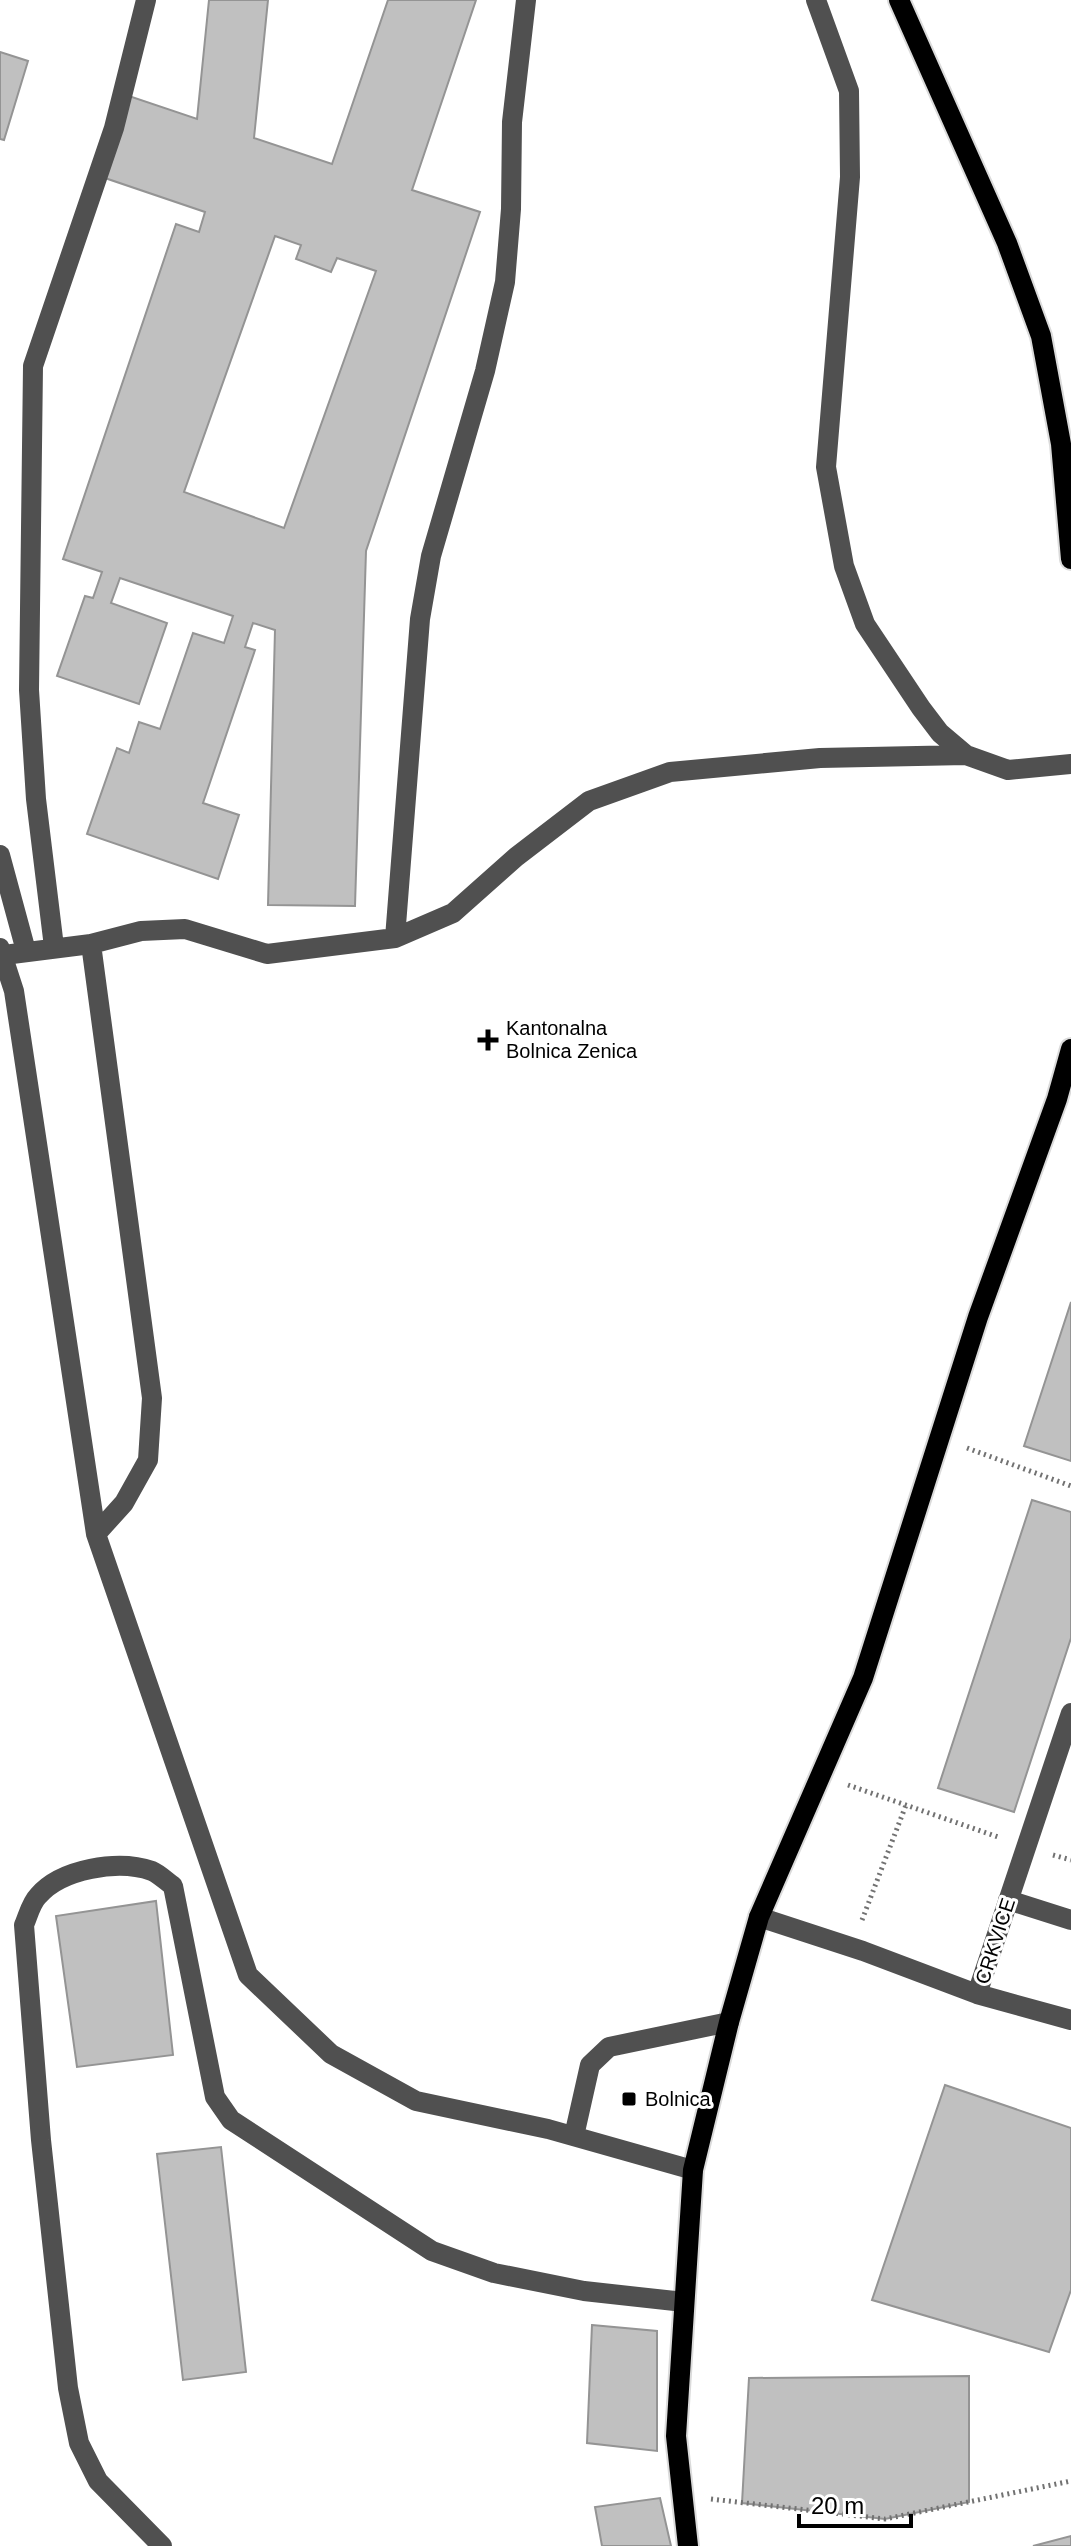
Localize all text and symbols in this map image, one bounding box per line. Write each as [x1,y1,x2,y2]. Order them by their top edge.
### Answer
place label: Kantonalna Bolnica Zenica [506,1017,638,1062]
marker: Kantonalna Bolnica Zenica [477,1029,499,1051]
street label: CRKVICE [971,1895,1019,1987]
place label: Bolnica [645,2088,711,2110]
marker: Bolnica [620,2090,638,2108]
scale bar [799,2478,911,2528]
text: 20 m [811,2492,864,2519]

